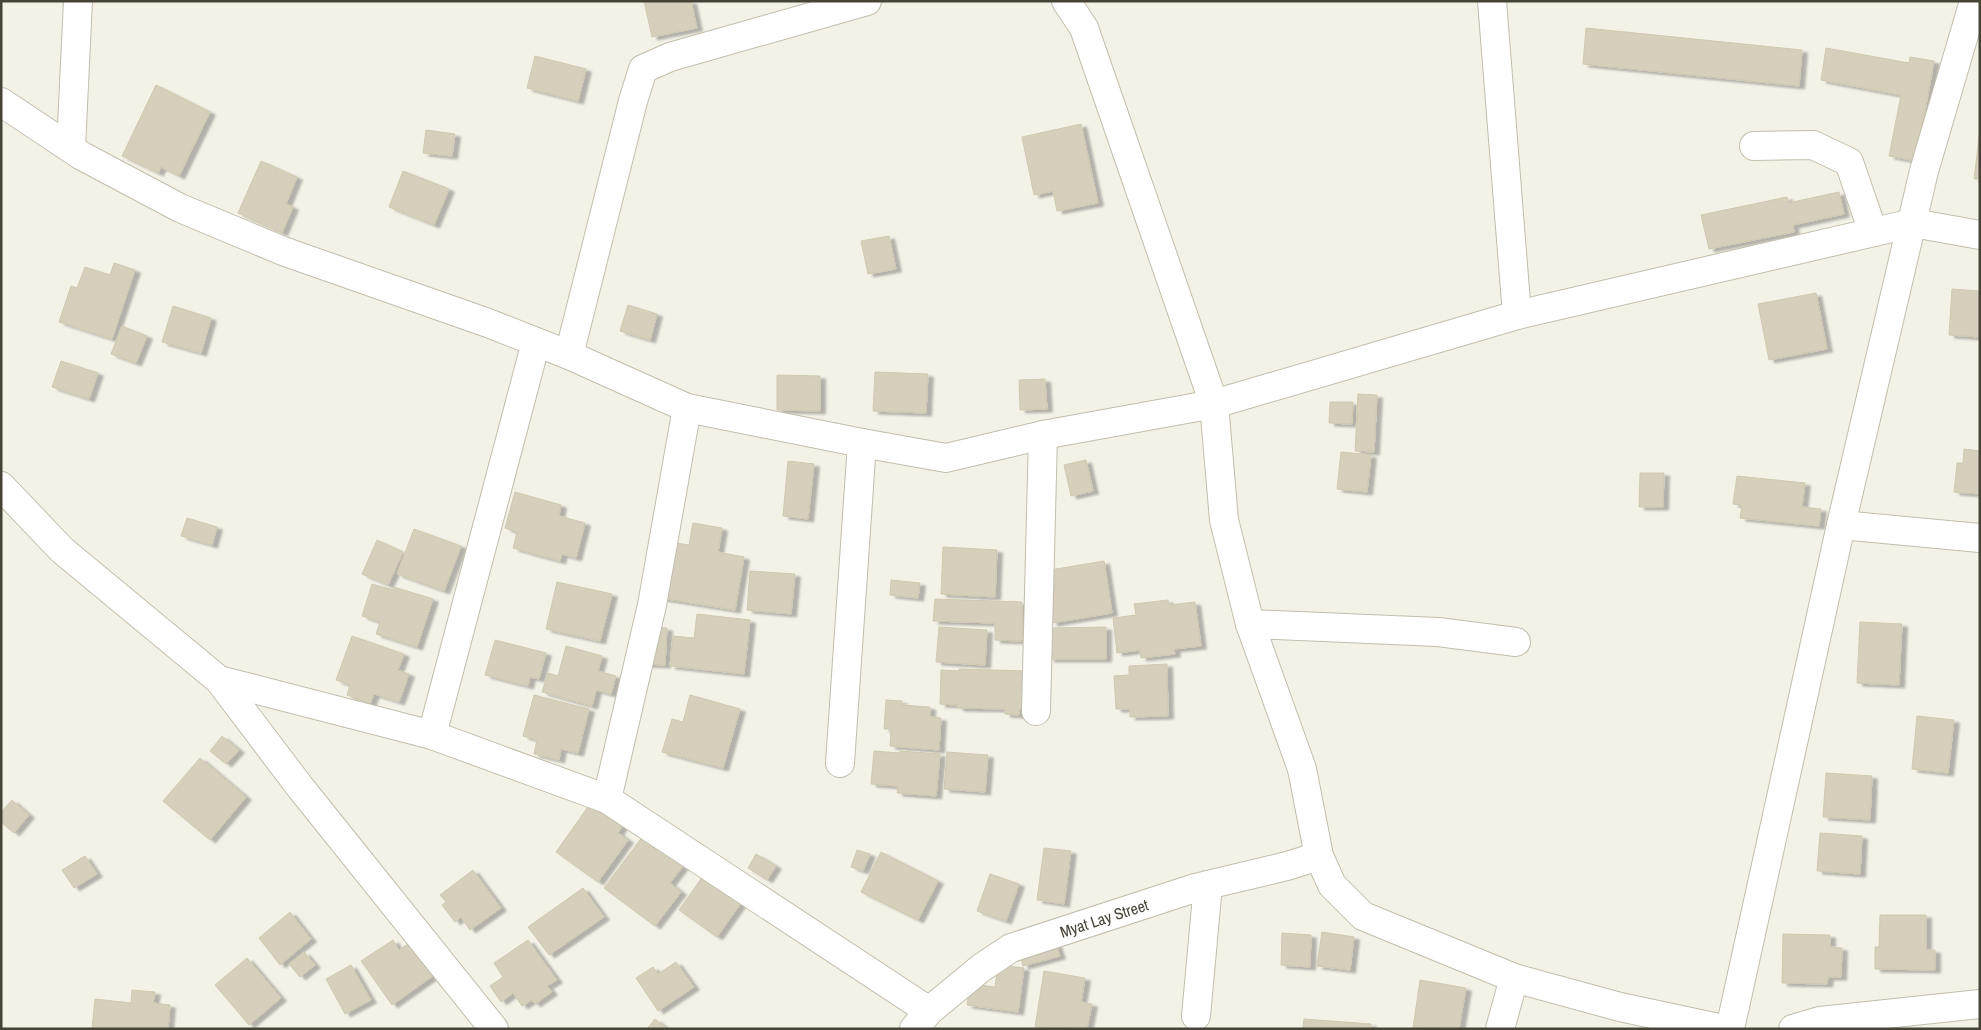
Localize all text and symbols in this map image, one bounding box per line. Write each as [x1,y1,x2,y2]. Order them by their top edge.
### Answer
street label: Myat Lay Street [1057,893,1151,943]

